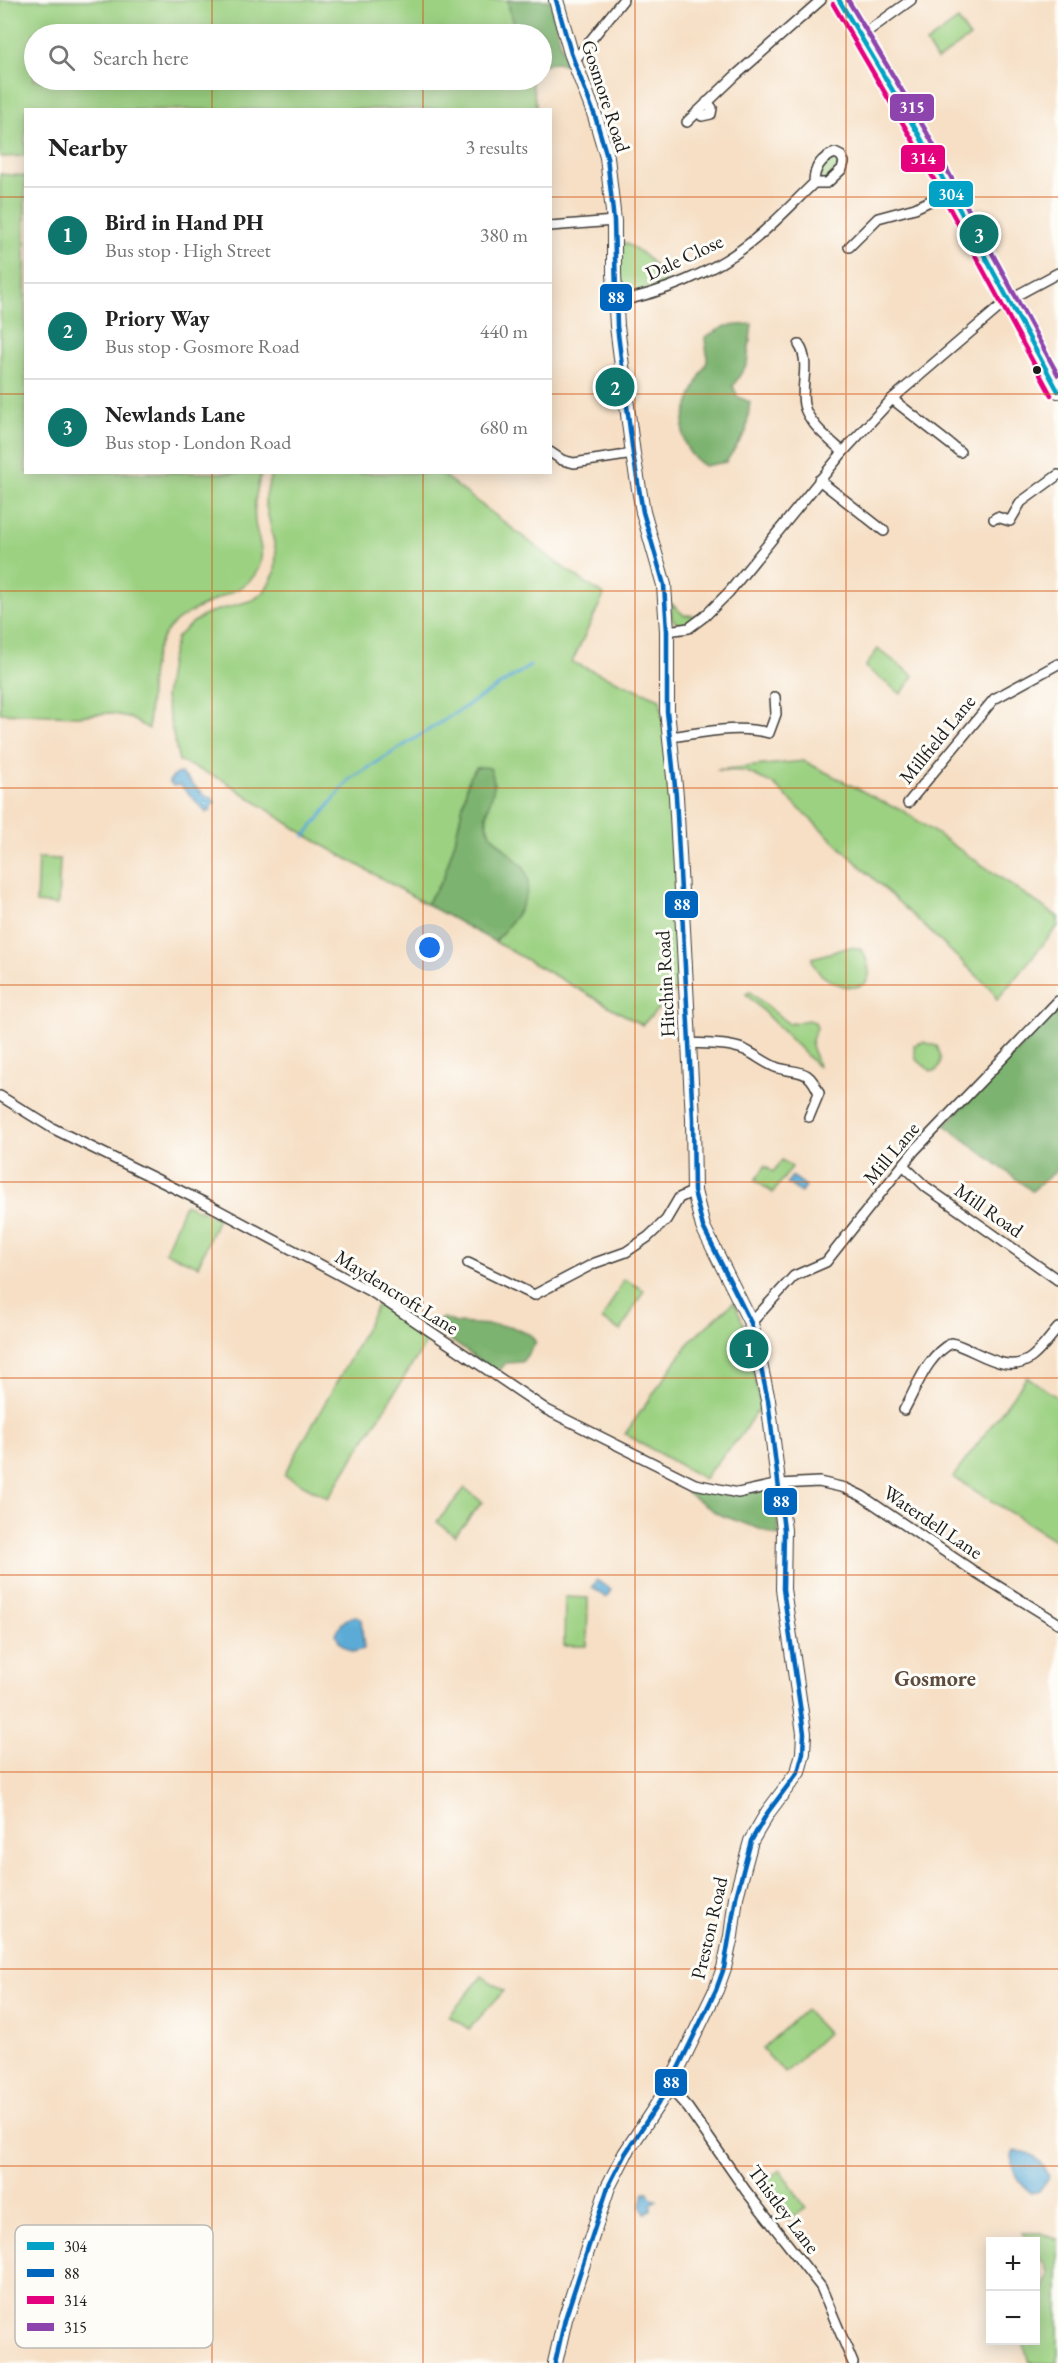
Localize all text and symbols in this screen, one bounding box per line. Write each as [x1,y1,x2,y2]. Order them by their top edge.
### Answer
search box [24,24,552,90]
street label: Gosmore Road [576,36,637,156]
icon: search [45,41,78,74]
text: Search here [93,43,188,72]
line badge: 315 [889,93,935,122]
text: 315 [899,97,925,118]
text: Nearby [48,130,128,164]
text: 3 results [465,134,528,160]
line badge: 314 [900,144,946,173]
text: 314 [910,148,936,169]
line badge: 304 [928,180,974,208]
text: 304 [938,184,964,205]
text: Bird in Hand PH [105,208,264,237]
pin: 3 [960,212,998,256]
text: 1 [62,222,73,248]
text: 380 m [480,222,528,248]
street label: Dale Close [641,228,727,286]
text: Bus stop · High Street [105,237,271,263]
line badge: 88 [599,283,633,312]
text: 88 [608,287,624,308]
text: Priory Way [105,304,210,333]
text: 2 [62,318,73,344]
text: 440 m [480,318,528,344]
text: Bus stop · Gosmore Road [105,333,300,359]
pin: 2 [596,364,634,410]
unlabelled marker [1031,364,1043,376]
text: Newlands Lane [105,400,245,429]
text: 3 [62,414,73,440]
text: 680 m [480,414,528,440]
text: Bus stop · London Road [105,429,291,455]
street label: Millfield Lane [893,689,981,789]
line badge: 88 [664,890,699,919]
text: 88 [674,894,690,915]
street label: Hitchin Road [649,929,681,1038]
your location [415,933,444,962]
street label: Mill Lane [857,1116,925,1190]
street label: Mill Road [949,1177,1029,1244]
street label: Maydencroft Lane [330,1244,464,1341]
pin: 1 [730,1326,768,1372]
street label: Waterdell Lane [878,1479,988,1565]
line badge: 88 [763,1487,798,1516]
text: 88 [773,1491,789,1512]
district label: Gosmore [894,1664,976,1693]
street label: Preston Road [685,1873,734,1982]
line badge: 88 [654,2068,688,2097]
text: 88 [663,2072,679,2093]
street label: Thistley Lane [742,2159,826,2259]
legend [15,2225,213,2348]
text: 304 [64,2236,87,2257]
map controls [986,2237,1040,2345]
button: + [986,2237,1040,2291]
text: 88 [64,2263,80,2284]
text: 314 [64,2290,87,2311]
button: − [986,2291,1040,2345]
text: 315 [64,2317,87,2338]

